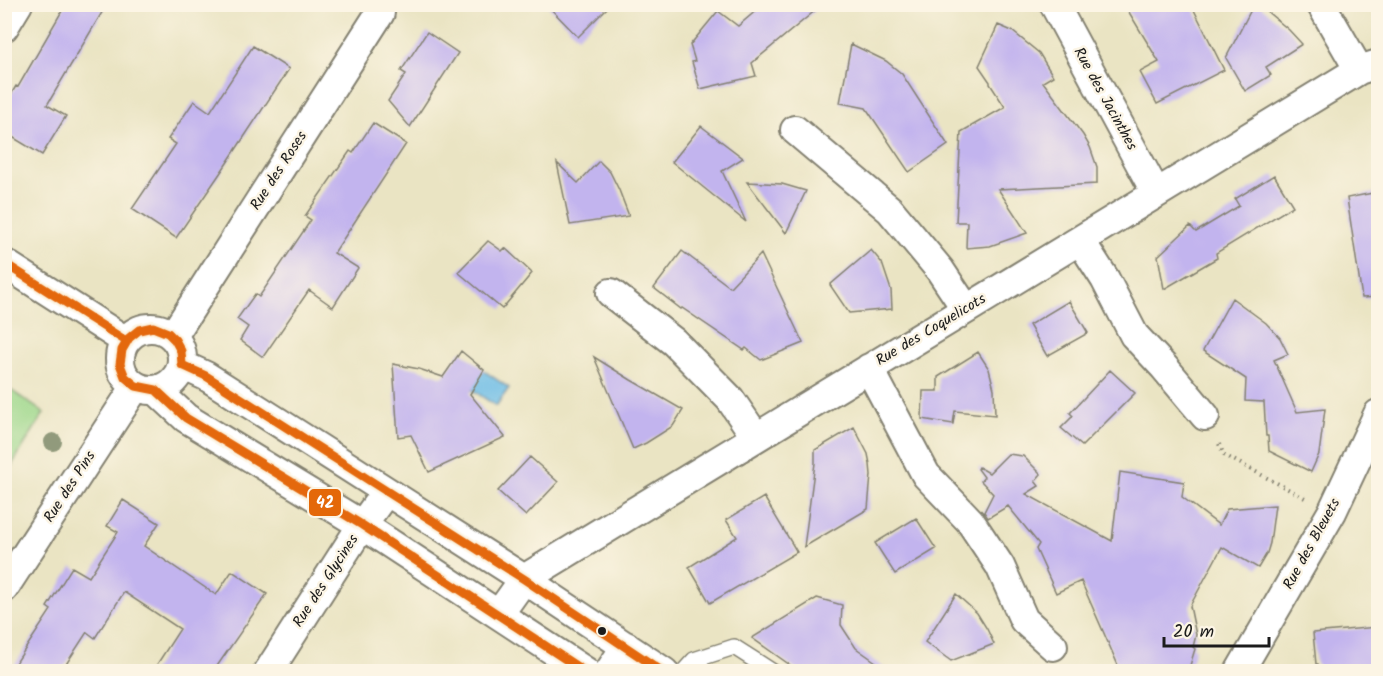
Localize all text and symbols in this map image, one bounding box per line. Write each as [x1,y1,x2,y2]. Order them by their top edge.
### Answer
street label: Rue des Jacinthes [1067,43,1144,155]
street label: Rue des Roses [244,126,314,215]
street label: Rue des Coquelicots [871,287,991,373]
street label: Rue des Pins [38,446,103,528]
line badge: 42 [308,488,342,517]
text: 42 [316,491,334,516]
street label: Rue des Bleuets [1277,493,1347,594]
street label: Rue des Glycines [287,529,365,632]
scale bar [1164,610,1269,648]
text: 20 m [1173,618,1214,647]
unlabelled marker [596,625,608,637]

